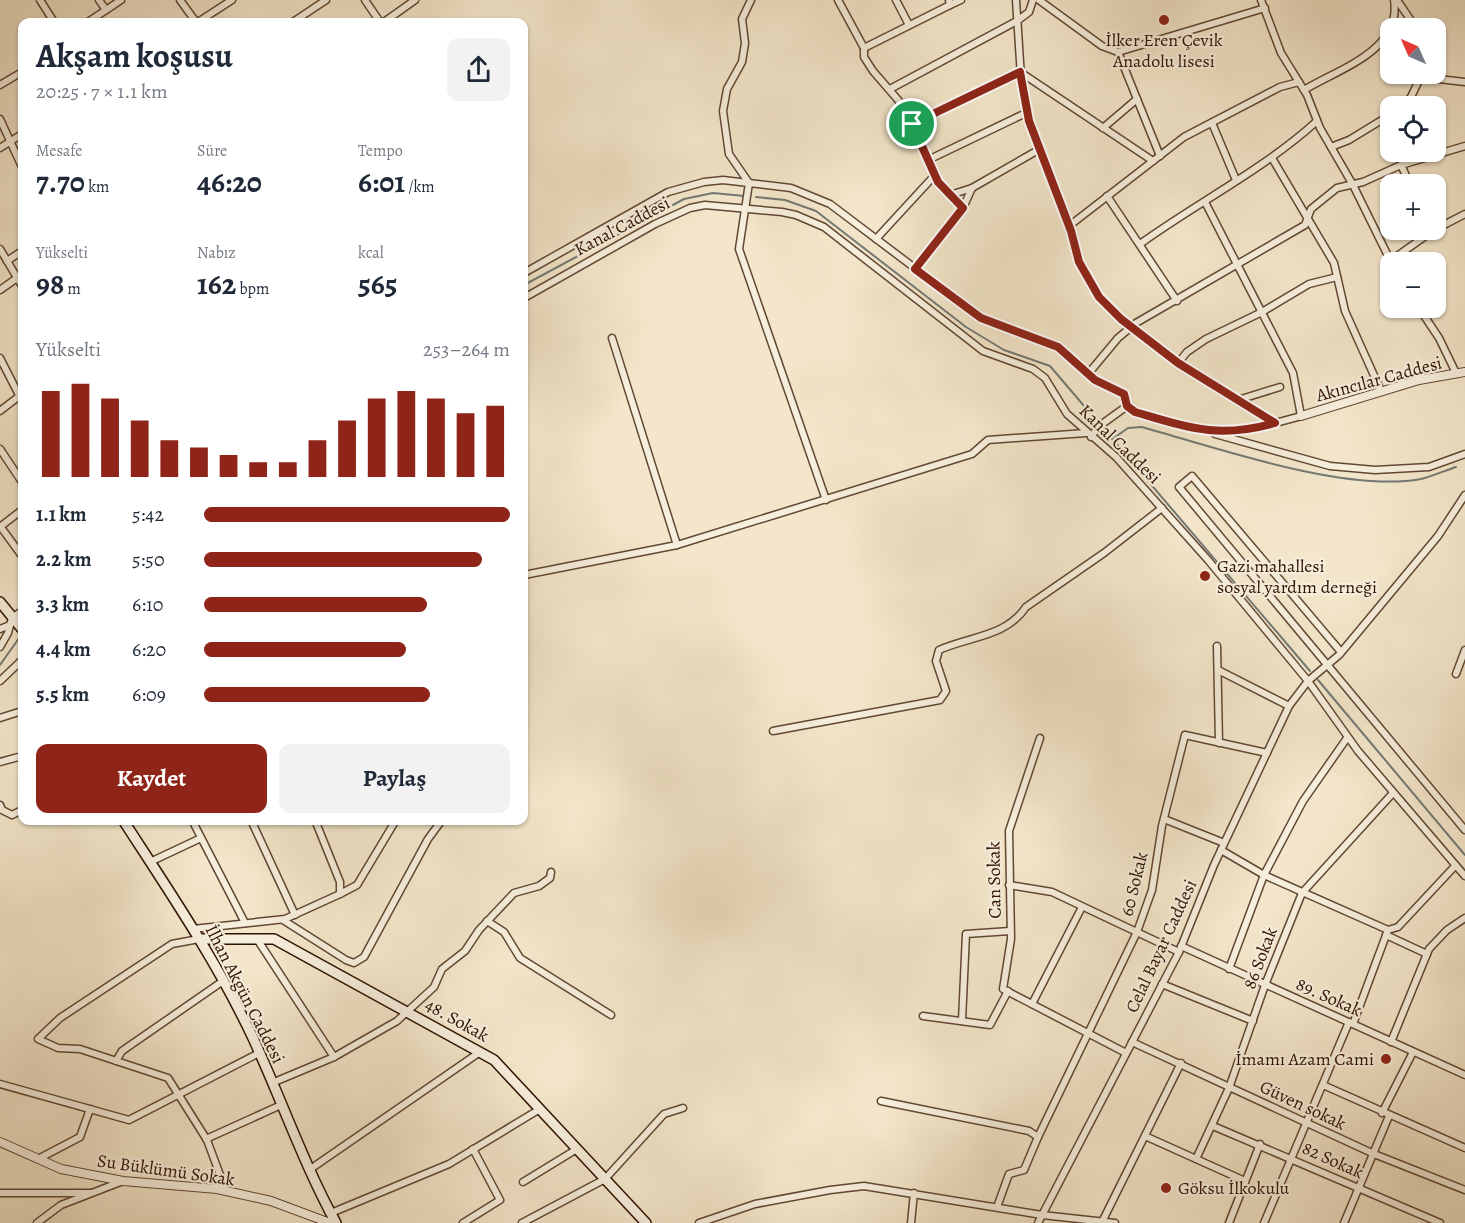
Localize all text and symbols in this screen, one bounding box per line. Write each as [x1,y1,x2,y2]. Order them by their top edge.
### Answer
marker: İlker Eren Çevik Anadolu lisesi [1157,13,1171,27]
north arrow [1380,18,1446,84]
map controls [1380,18,1446,318]
place label: İlker Eren Çevik Anadolu lisesi [1105,28,1223,73]
text: Akşam koşusu [36,33,233,78]
button: share [447,38,510,101]
text: 20:25 · 7 × 1.1 km [36,78,168,105]
button: locate [1380,96,1446,162]
pin [886,98,937,149]
icon: arrive [895,107,928,140]
text: Mesafe [36,140,82,162]
text: Süre [197,140,227,162]
text: Tempo [358,140,403,162]
text: 7.70 [36,162,85,202]
text: 46:20 [197,162,262,202]
text: 6:01 [358,162,405,202]
button: + [1380,174,1446,240]
text: km [85,176,109,198]
text: /km [405,176,435,198]
street label: Kanal Caddesi [570,191,674,261]
text: Yükselti [36,242,88,264]
text: Nabız [197,242,236,264]
text: kcal [358,242,384,264]
button: − [1380,252,1446,318]
text: 98 [36,264,64,304]
text: 162 [197,264,236,304]
text: 565 [358,264,398,304]
text: m [64,278,81,300]
text: bpm [236,278,269,300]
text: Yükselti [36,336,101,363]
text: 253–264 m [423,336,510,363]
street label: Akıncılar Caddesi [1312,351,1445,408]
street label: Kanal Caddesi [1074,399,1166,489]
text: 1.1 km [36,501,86,528]
text: 5:42 [132,501,164,528]
text: 2.2 km [36,546,91,573]
text: 5:50 [132,546,165,573]
place label: Gazi mahallesi sosyal yardım derneği [1217,554,1377,599]
marker: Gazi mahallesi sosyal yardım derneği [1198,569,1212,583]
text: 3.3 km [36,591,89,618]
text: 6:10 [132,591,164,618]
text: 4.4 km [36,636,91,663]
text: 6:20 [132,636,166,663]
text: 5.5 km [36,681,89,708]
text: 6:09 [132,681,166,708]
button: Kaydet [36,744,267,813]
button: Paylaş [279,744,510,813]
street label: Can Sokak [981,841,1007,919]
street label: 60 Sokak [1114,849,1154,919]
street label: Celal Bayar Caddesi [1120,875,1202,1017]
street label: İlhan Akgün Caddesi [200,921,290,1067]
street label: 86 Sokak [1237,923,1283,992]
street label: 89. Sokak [1292,972,1366,1022]
street label: 48. Sokak [421,993,493,1047]
place label: İmamı Azam Cami [1235,1047,1374,1071]
marker: İmamı Azam Cami [1379,1052,1393,1066]
street label: Güven sokak [1256,1075,1350,1135]
street label: 82 Sokak [1298,1136,1368,1184]
street label: Su Büklümü Sokak [96,1148,236,1192]
place label: Göksu İlkokulu [1178,1176,1290,1200]
marker: Göksu İlkokulu [1159,1181,1173,1195]

